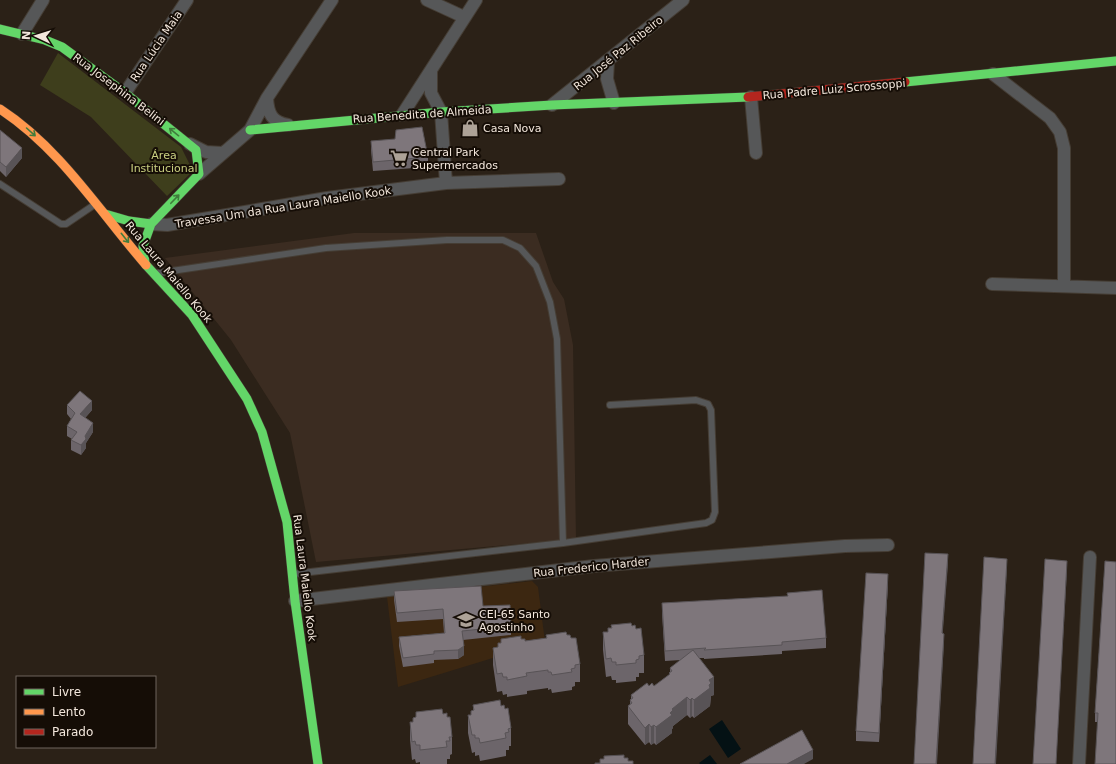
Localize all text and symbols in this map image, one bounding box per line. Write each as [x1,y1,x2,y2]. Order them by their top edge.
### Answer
street label: Rua Lúcia Maia [128,8,185,84]
street label: Rua José Paz Ribeiro [571,13,666,93]
north arrow [16,16,56,56]
text: N [20,30,33,40]
street label: Rua Josephina Belini [70,51,167,128]
street label: Rua Padre Luiz Scrossoppi [762,77,906,102]
street label: Rua Benedita de Almeida [352,103,492,126]
shop icon: Casa Nova [460,118,480,138]
place label: Casa Nova [483,122,542,135]
one-way arrow [26,127,36,136]
one-way arrow [169,127,180,136]
place label: Central Park Supermercados [412,146,498,172]
supermarket icon: Central Park Supermercados [389,148,409,168]
park label: Área Institucional [130,149,198,175]
street label: Travessa Um da Rua Laura Maiello Kook [173,184,393,231]
one-way arrow [170,194,180,204]
street label: Rua Laura Maiello Kook [123,219,215,326]
one-way arrow [121,233,129,244]
street label: Rua Laura Maiello Kook [290,514,319,643]
street label: Rua Frederico Harder [533,555,650,580]
place label: CEI-65 Santo Agostinho [479,608,550,634]
school or university icon: CEI-65 Santo Agostinho [456,610,476,630]
legend [16,676,156,748]
text: Livre [52,685,81,699]
text: Lento [52,705,86,719]
text: Parado [52,725,93,739]

